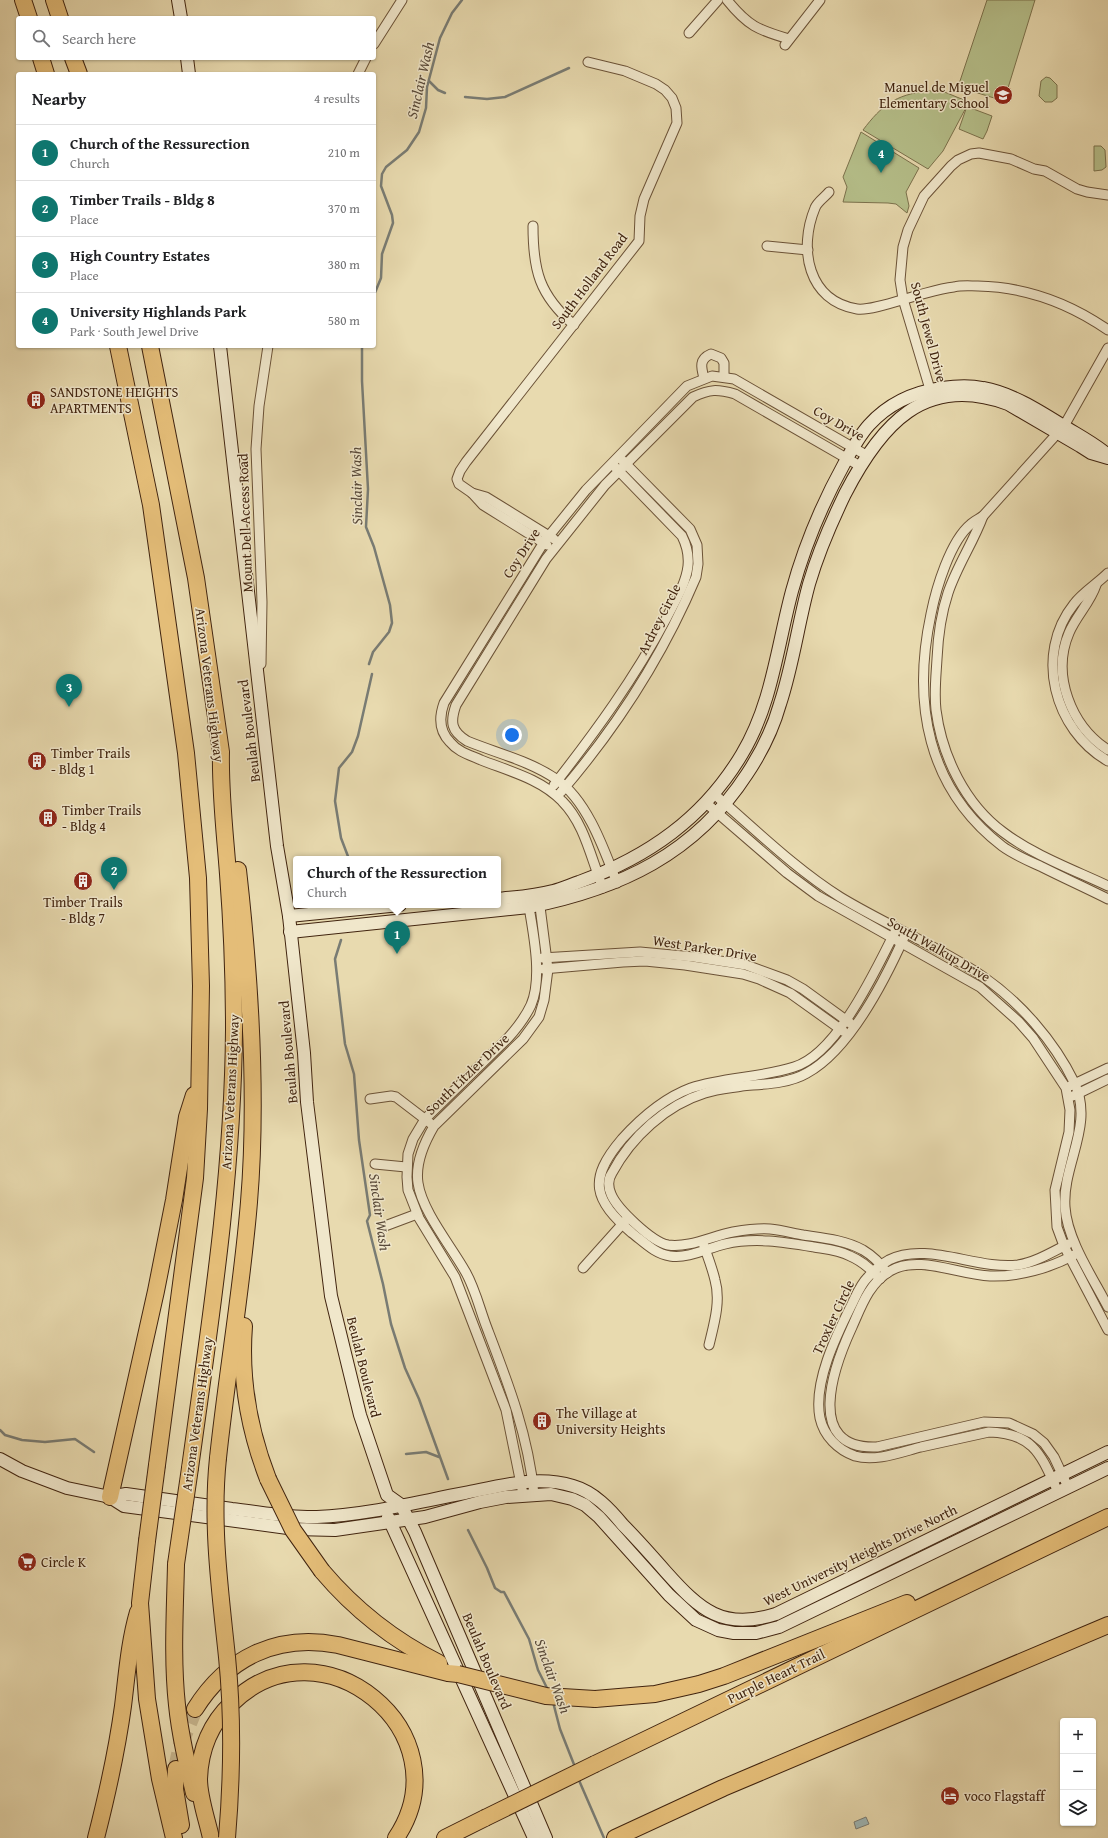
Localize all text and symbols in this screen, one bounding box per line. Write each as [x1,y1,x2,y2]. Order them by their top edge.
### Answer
search box [16,16,376,60]
icon: search [30,27,52,49]
text: Search here [62,28,136,49]
water label: Sinclair Wash [401,39,439,121]
place label: Manuel de Miguel Elementary School [879,77,989,113]
school or university icon: Manuel de Miguel Elementary School [992,84,1014,106]
text: Nearby [32,86,86,111]
text: 4 results [314,89,360,108]
text: Church of the Ressurection [70,133,250,154]
pin: 4 [868,140,894,173]
text: 1 [42,143,48,162]
text: 210 m [328,143,360,162]
text: Church [70,154,109,173]
text: Timber Trails - Bldg 8 [70,189,215,210]
text: 2 [42,199,48,218]
text: 370 m [328,199,360,218]
text: Place [70,210,99,229]
street label: South Holland Road [546,228,632,333]
text: High Country Estates [70,245,210,266]
text: 3 [42,255,48,274]
text: 380 m [328,255,360,274]
text: Place [70,266,99,285]
street label: South Jewel Drive [906,280,952,385]
text: University Highlands Park [70,301,246,322]
text: 4 [42,311,48,330]
text: 580 m [328,311,360,330]
text: Park · South Jewel Drive [70,322,199,341]
place label: SANDSTONE HEIGHTS APARTMENTS [50,382,179,418]
building icon: SANDSTONE HEIGHTS APARTMENTS [25,389,47,411]
street label: Coy Drive [810,400,869,446]
water label: Sinclair Wash [345,446,367,525]
street label: Mount Dell Access Road [233,453,257,593]
street label: Coy Drive [497,524,545,582]
street label: Ardrey Circle [633,580,686,658]
street label: Arizona Veterans Highway [191,607,229,763]
pin: 3 [56,674,82,707]
street label: Beulah Boulevard [233,678,265,783]
your location [502,725,522,745]
place label: Timber Trails - Bldg 1 [51,743,130,779]
building icon: Timber Trails - Bldg 1 [26,750,48,772]
place label: Timber Trails - Bldg 4 [62,800,141,836]
building icon: Timber Trails - Bldg 4 [37,807,59,829]
popup [293,856,501,908]
pin: 2 [101,857,127,890]
text: Church of the Ressurection [307,862,487,883]
building icon: Timber Trails - Bldg 7 [72,870,94,892]
text: Church [307,883,347,902]
place label: Timber Trails - Bldg 7 [43,892,123,928]
street label: South Walkup Drive [884,911,995,987]
pin: 1 [384,921,410,954]
street label: West Parker Drive [652,930,759,966]
street label: Beulah Boulevard [273,999,302,1104]
street label: Arizona Veterans Highway [216,1014,244,1170]
street label: South Litzler Drive [420,1028,514,1119]
water label: Sinclair Wash [364,1172,396,1253]
street label: Troxler Circle [807,1276,859,1358]
street label: Beulah Boulevard [342,1315,386,1420]
street label: Arizona Veterans Highway [176,1336,218,1492]
place label: The Village at University Heights [556,1403,666,1439]
building icon: The Village at University Heights [531,1410,553,1432]
street label: West University Heights Drive North [760,1499,960,1611]
supermarket icon: Circle K [16,1551,38,1573]
place label: Circle K [41,1552,87,1572]
street label: Beulah Boulevard [458,1610,517,1713]
water label: Sinclair Wash [530,1636,576,1717]
street label: Purple Heart Trail [724,1644,828,1708]
map controls [1060,1718,1096,1826]
button: + [1060,1718,1096,1754]
button: − [1060,1754,1096,1790]
hotel icon: voco Flagstaff [939,1785,961,1807]
place label: voco Flagstaff [964,1786,1047,1806]
button: layers [1060,1790,1096,1826]

